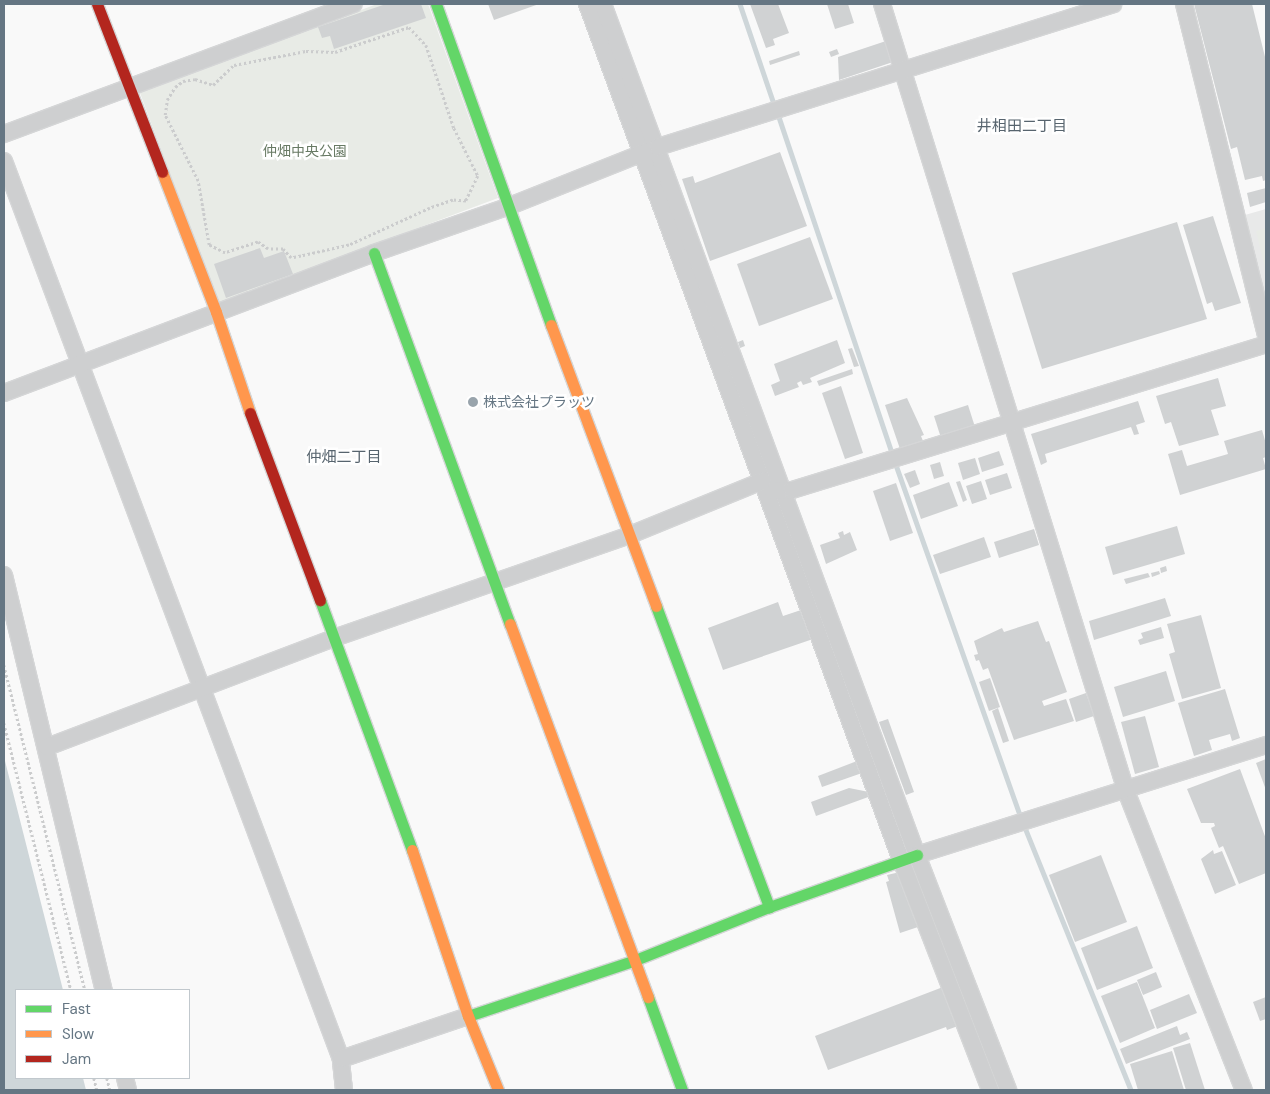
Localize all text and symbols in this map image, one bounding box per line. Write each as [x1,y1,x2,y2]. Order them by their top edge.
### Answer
district label: 井相田二丁目 [977,118,1067,136]
park label: 仲畑中央公園 [263,143,347,159]
place label: 株式会社プラッツ [483,394,595,410]
marker: 株式会社プラッツ [467,396,479,408]
district label: 仲畑二丁目 [307,449,381,467]
legend [15,989,190,1079]
text: Fast [62,999,91,1019]
text: Slow [62,1024,94,1044]
text: Jam [62,1049,91,1069]

